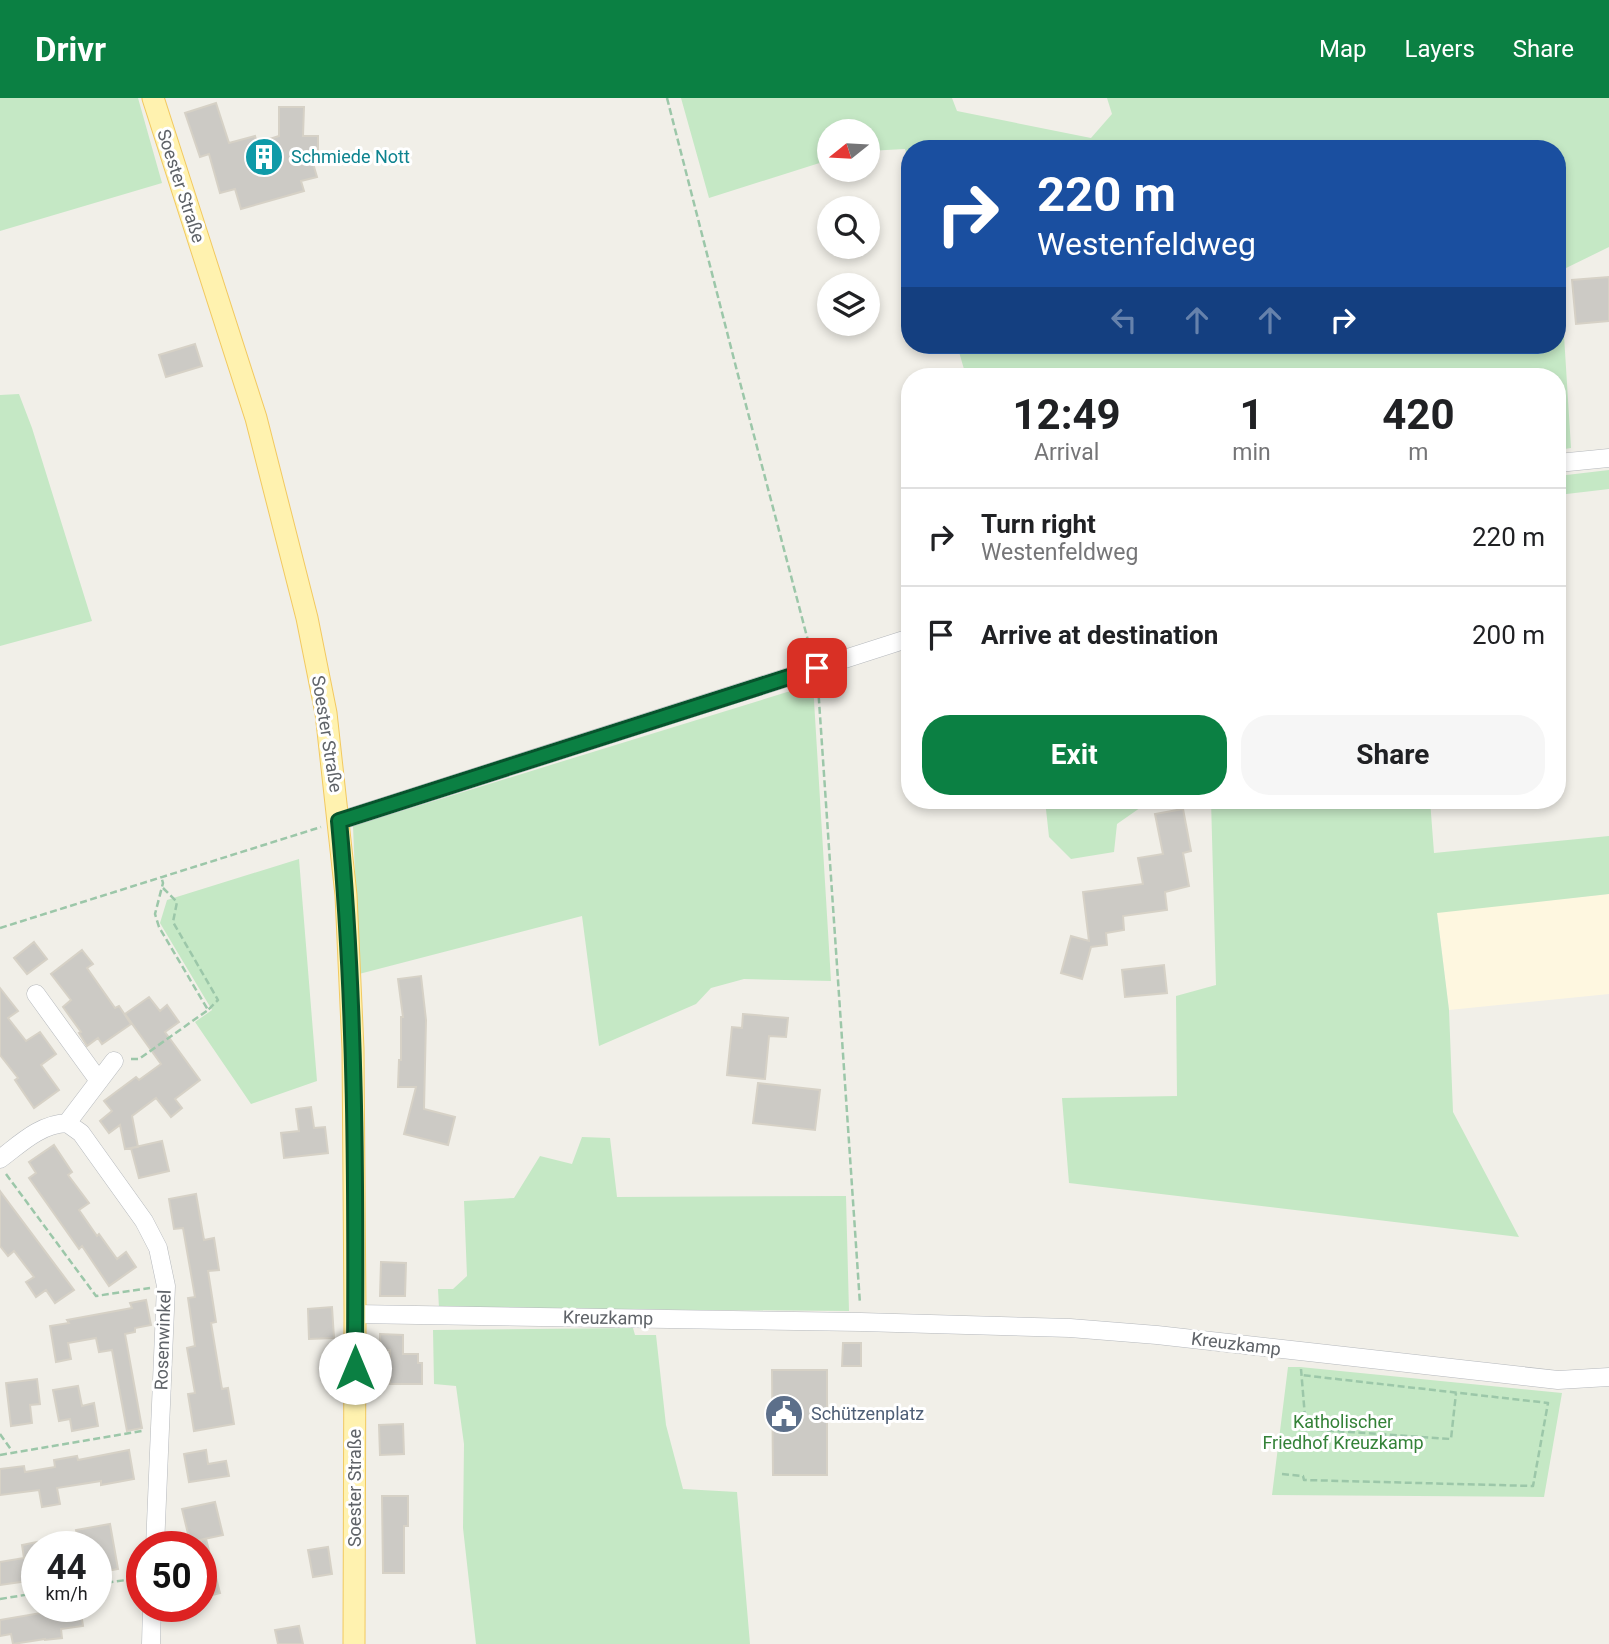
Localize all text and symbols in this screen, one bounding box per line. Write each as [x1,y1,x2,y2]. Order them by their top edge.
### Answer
text: Drivr [35,30,106,69]
text: Map [1319,35,1367,63]
text: Layers [1405,35,1475,63]
text: Share [1513,35,1574,63]
north arrow [817,119,880,182]
map controls [817,119,880,336]
street label: Soester Straße [153,126,210,245]
building icon: Schmiede Nott [243,136,285,178]
place label: Schmiede Nott [291,146,410,167]
text: 220 m [1037,166,1176,223]
icon: right [922,168,1013,259]
button: search [817,196,880,259]
text: Westenfeldweg [1037,225,1256,263]
button: layers [817,273,880,336]
icon: left [1105,301,1143,339]
icon: ahead [1178,301,1216,339]
icon: ahead [1251,301,1289,339]
icon: right [1324,301,1362,339]
text: 12:49 [1013,390,1121,439]
text: 1 [1239,390,1264,439]
text: 420 [1382,390,1455,439]
text: Arrival [1034,439,1099,466]
text: min [1232,439,1271,466]
text: m [1408,439,1428,466]
text: Turn right [981,509,1096,539]
icon: right [922,518,960,556]
text: 220 m [1472,522,1545,552]
text: Westenfeldweg [981,539,1138,566]
icon: arrive [922,616,960,654]
text: Arrive at destination [981,620,1218,650]
text: 200 m [1472,620,1545,650]
pin [787,638,847,698]
icon: arrive [798,649,836,687]
street label: Soester Straße [308,674,347,794]
button: Exit [922,715,1227,795]
button: Share [1241,715,1545,795]
street label: Rosenwinkel [150,1289,175,1391]
street label: Kreuzkamp [563,1306,653,1329]
street label: Kreuzkamp [1190,1328,1282,1359]
position arrow [318,1331,392,1405]
public building icon: Schützenplatz [763,1393,805,1435]
place label: Schützenplatz [811,1403,924,1424]
park label: Katholischer Friedhof Kreuzkamp [1262,1411,1424,1453]
street label: Soester Straße [344,1429,365,1547]
speed limit sign: 50 [126,1531,217,1622]
text: 44 [46,1547,87,1588]
text: km/h [45,1583,88,1604]

